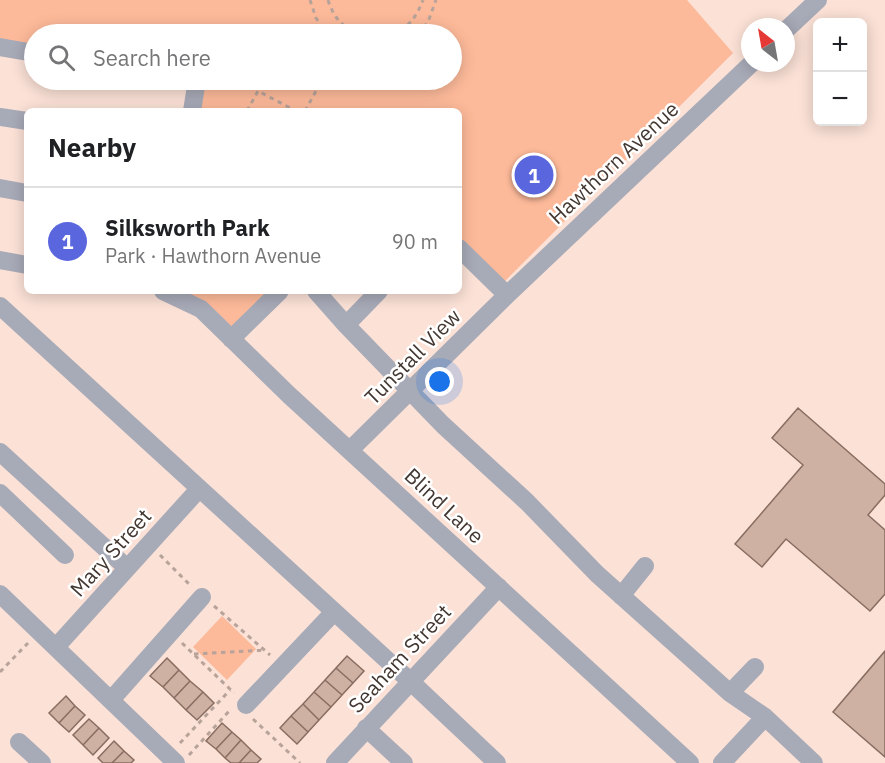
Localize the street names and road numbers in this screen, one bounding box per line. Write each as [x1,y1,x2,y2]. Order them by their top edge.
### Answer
street label: Hawthorn Avenue [542,95,684,230]
street label: Tunstall View [358,302,467,411]
street label: Blind Lane [399,461,490,549]
street label: Mary Street [63,502,157,602]
street label: Seaham Street [342,598,457,719]

